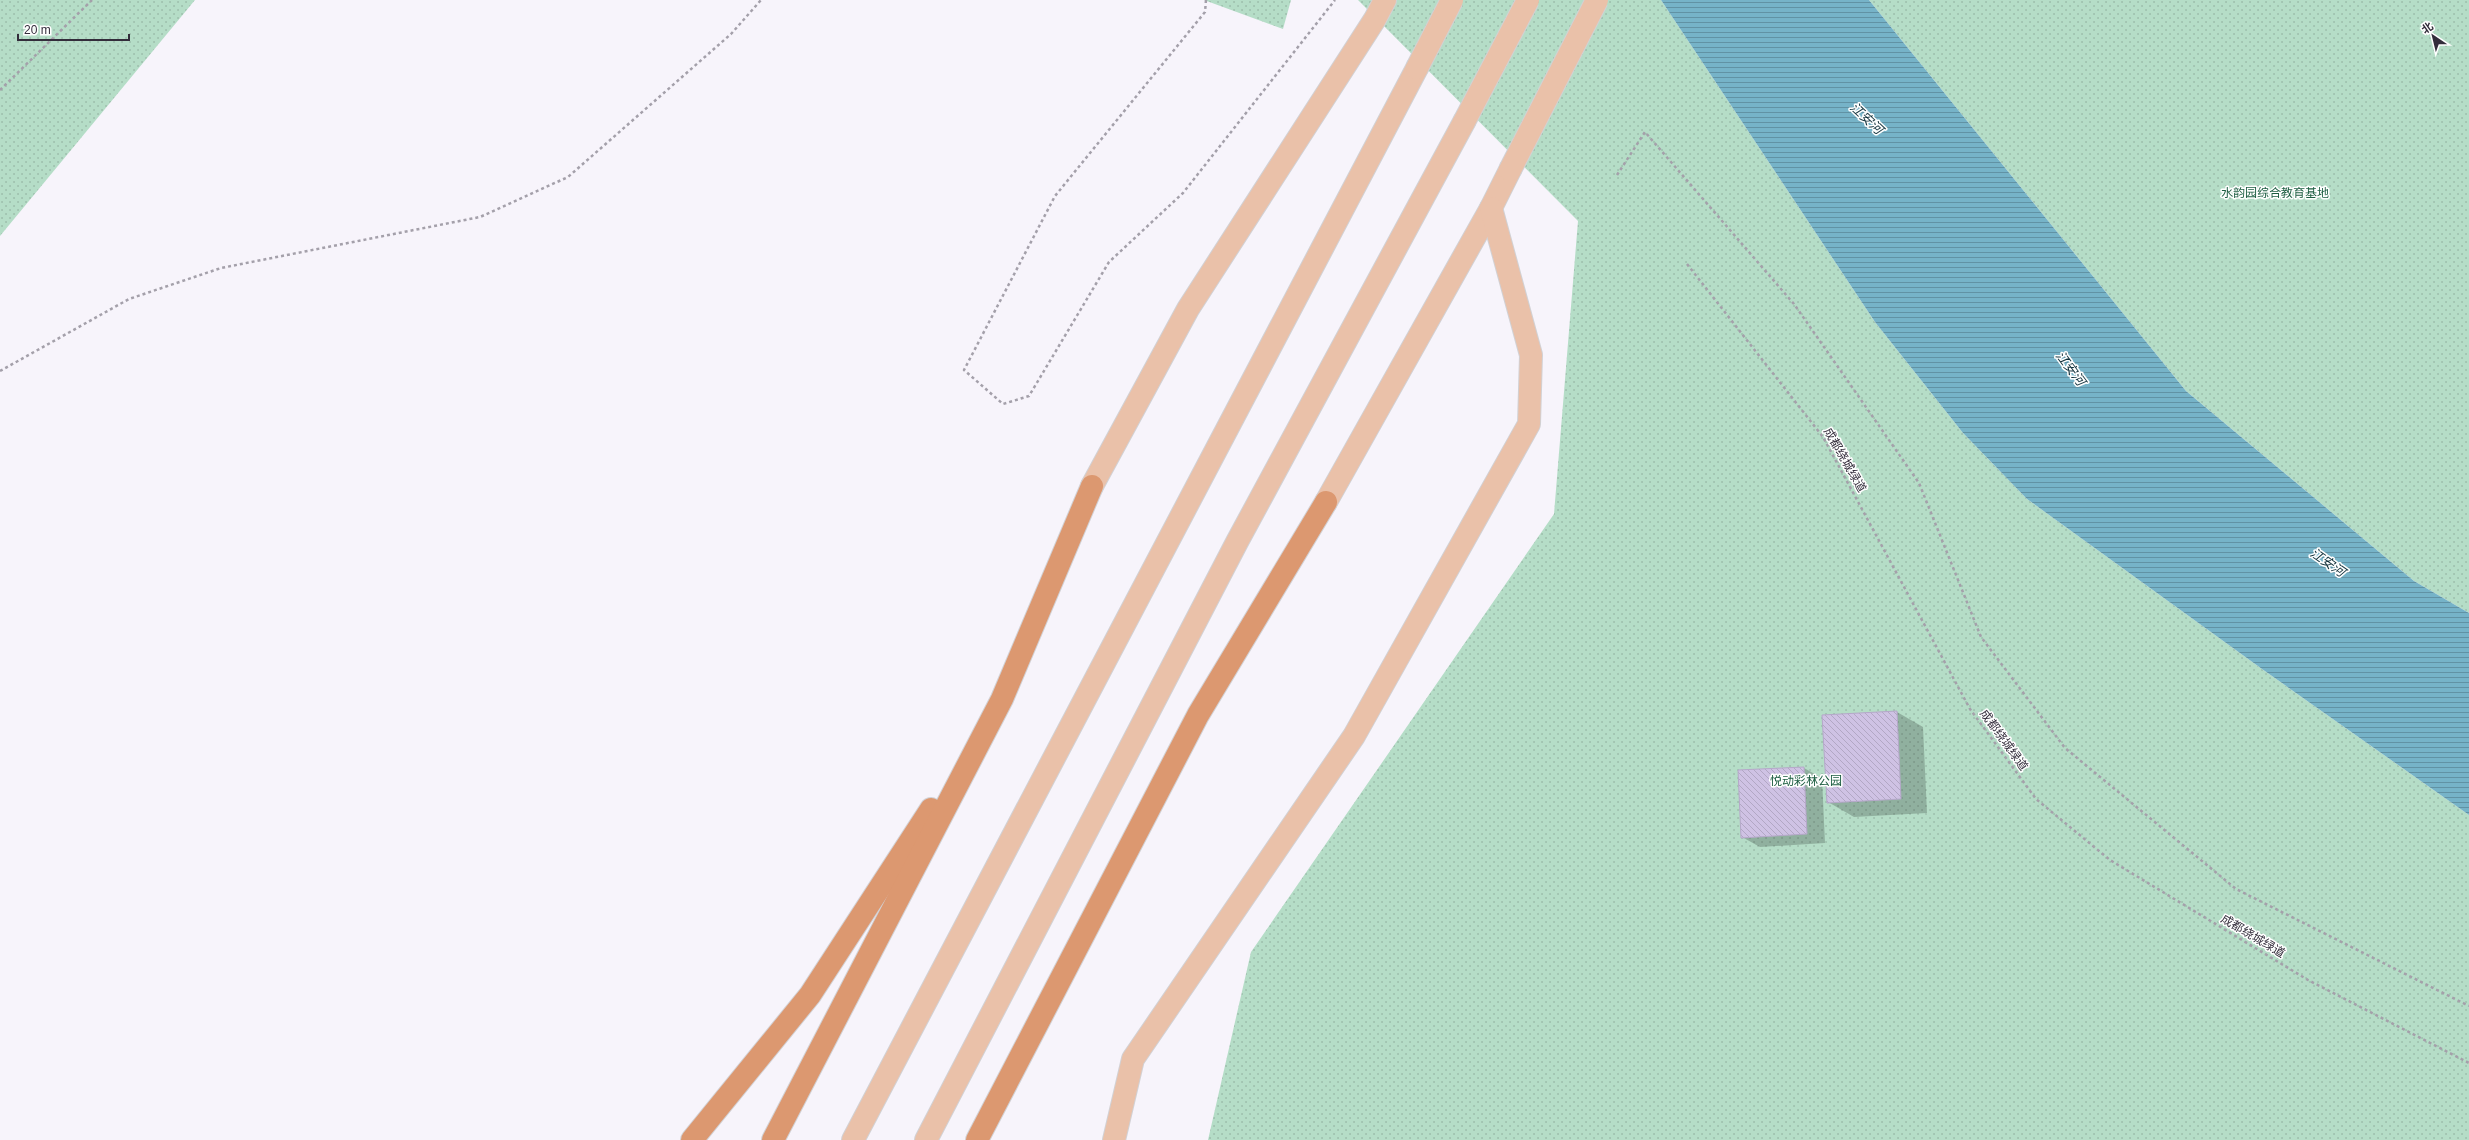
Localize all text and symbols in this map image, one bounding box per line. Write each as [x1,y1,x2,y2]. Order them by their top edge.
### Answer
scale bar [18,16,129,42]
north arrow [2413,16,2453,56]
text: 北 [2419,20,2435,36]
text: 20 m [24,23,51,37]
water label: 江安河 [1847,100,1888,139]
park label: 水韵园综合教育基地 [2221,186,2329,200]
water label: 江安河 [2053,348,2090,391]
street label: 成都绕城绿道 [1821,425,1869,495]
water label: 江安河 [2307,545,2350,581]
street label: 成都绕城绿道 [1977,707,2031,773]
park label: 悦动彩林公园 [1770,774,1842,788]
street label: 成都绕城绿道 [2219,911,2287,961]

